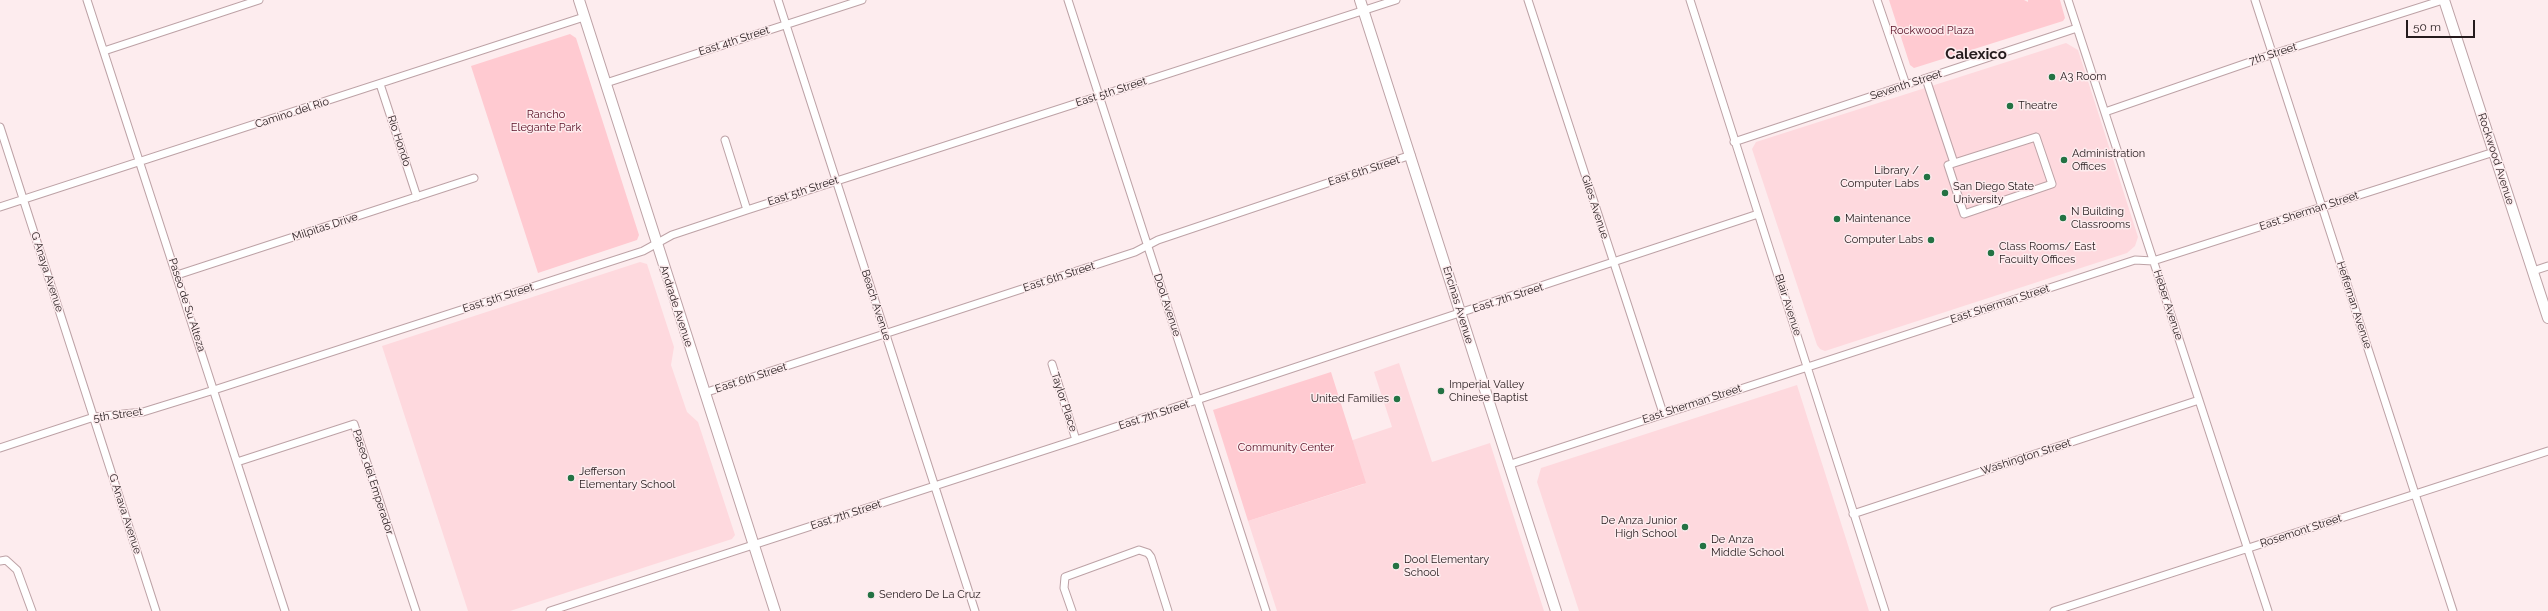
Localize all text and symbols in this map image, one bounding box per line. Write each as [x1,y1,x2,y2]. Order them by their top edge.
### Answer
scale bar [2408,12,2477,38]
text: 50 m [2413,20,2441,34]
street label: East 4th Street [697,23,771,59]
park label: Rockwood Plaza [1890,24,1974,38]
street label: 7th Street [2248,40,2298,68]
district label: Calexico [1945,45,2007,63]
street label: Seventh Street [1868,67,1944,103]
place label: A3 Room [2060,70,2106,84]
marker: A3 Room [2047,72,2057,82]
street label: East 5th Street [1074,74,1148,110]
street label: Camino del Rio [253,95,331,131]
place label: Theatre [2018,99,2057,113]
marker: Theatre [2005,101,2015,111]
park label: Rancho Elegante Park [511,108,581,134]
street label: Rockwood Avenue [2475,112,2517,206]
street label: Rio Hondo [384,114,414,168]
place label: Administration Offices [2072,147,2145,173]
street label: East 6th Street [1327,153,1401,189]
marker: Administration Offices [2059,155,2069,165]
place label: Library / Computer Labs [1840,164,1919,190]
marker: Library / Computer Labs [1922,172,1932,182]
street label: East 5th Street [766,173,840,209]
street label: Giles Avenue [1578,173,1612,241]
place label: San Diego State University [1953,180,2034,206]
marker: San Diego State University [1940,188,1950,198]
street label: East Sherman Street [2258,189,2360,233]
place label: N Building Classrooms [2071,205,2130,231]
street label: Milpitas Drive [290,210,360,244]
place label: Maintenance [1845,212,1911,226]
marker: N Building Classrooms [2058,213,2068,223]
marker: Maintenance [1832,214,1842,224]
street label: G Anaya Avenue [28,230,66,314]
place label: Computer Labs [1844,233,1923,247]
marker: Computer Labs [1926,235,1936,245]
place label: Class Rooms/ East Facuilty Offices [1999,240,2096,266]
marker: Class Rooms/ East Facuilty Offices [1986,248,1996,258]
street label: Paseo de Su Alteza [166,256,208,354]
street label: East 6th Street [1022,259,1096,295]
street label: Heffernan Avenue [2334,260,2374,350]
street label: Andrade Avenue [657,263,695,349]
street label: Encinas Avenue [1440,265,1476,345]
street label: Beach Avenue [858,268,894,342]
street label: Heber Avenue [2150,268,2186,342]
street label: Dool Avenue [1151,272,1183,338]
street label: Blair Avenue [1772,273,1804,337]
street label: East 5th Street [461,280,535,316]
street label: East 7th Street [1471,280,1545,316]
street label: East Sherman Street [1949,282,2051,326]
street label: East 6th Street [714,360,788,396]
street label: Taylor Place [1048,371,1080,433]
place label: Imperial Valley Chinese Baptist [1449,378,1528,404]
street label: East Sherman Street [1641,382,1743,426]
marker: Imperial Valley Chinese Baptist [1436,386,1446,396]
place label: United Families [1311,392,1389,406]
marker: United Families [1392,394,1402,404]
street label: East 7th Street [1117,397,1191,433]
street label: 5th Street [93,405,143,425]
street label: Paseo del Emperador [350,428,396,536]
street label: Washington Street [1979,436,2073,478]
park label: Community Center [1238,441,1334,455]
place label: Jefferson Elementary School [579,465,676,491]
street label: G Anava Avenue [106,472,144,556]
marker: Jefferson Elementary School [566,473,576,483]
street label: East 7th Street [809,497,883,533]
street label: Rosemont Street [2258,512,2344,550]
place label: De Anza Junior High School [1601,514,1677,540]
marker: De Anza Junior High School [1680,522,1690,532]
place label: De Anza Middle School [1711,533,1784,559]
marker: De Anza Middle School [1698,541,1708,551]
place label: Dool Elementary School [1404,553,1489,579]
marker: Dool Elementary School [1391,561,1401,571]
place label: Sendero De La Cruz [879,588,981,602]
marker: Sendero De La Cruz [866,590,876,600]

